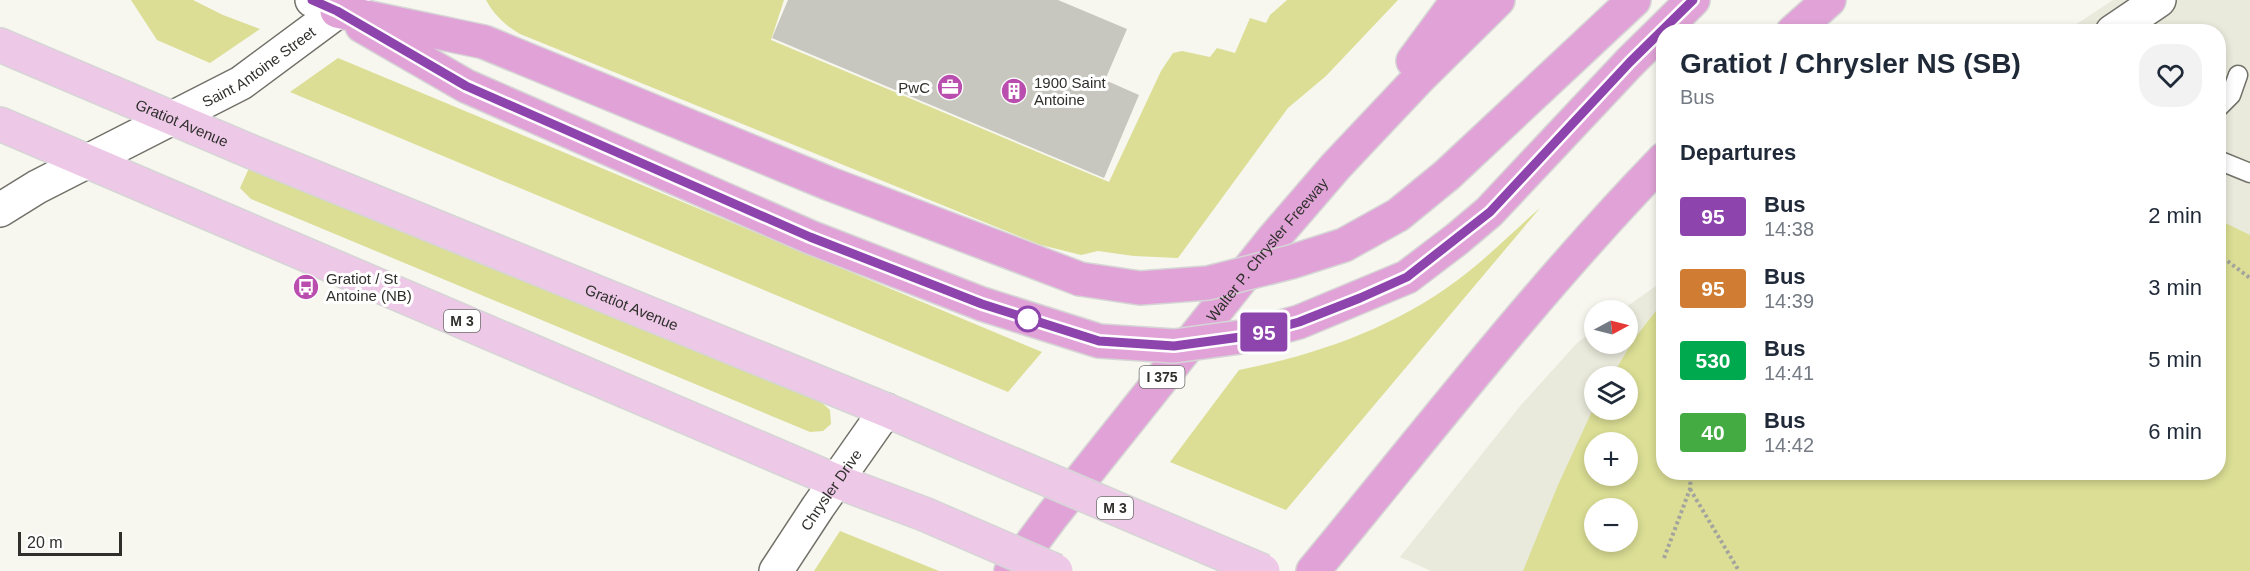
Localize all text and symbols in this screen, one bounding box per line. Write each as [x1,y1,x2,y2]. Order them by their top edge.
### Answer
street label: Saint Antoine Street [199,22,319,110]
button: heart [2139,44,2202,107]
text: Gratiot / Chrysler NS (SB) [1680,48,2021,79]
office icon: PwC [935,72,965,102]
place label: 1900 Saint Antoine [1034,74,1107,108]
building icon: 1900 Saint Antoine [999,76,1029,106]
place label: PwC [898,79,930,96]
text: Bus [1680,86,1714,108]
street label: Gratiot Avenue [133,95,231,150]
text: Departures [1680,140,1796,165]
street label: Walter P. Chrysler Freeway [1202,174,1331,324]
text: Bus [1764,192,1806,217]
text: 2 min [2148,203,2202,228]
text: 95 [1701,205,1725,228]
text: 14:38 [1764,218,1814,240]
text: Bus [1764,264,1806,289]
place label: Gratiot / St Antoine (NB) [326,270,412,304]
bus stop icon: Gratiot / St Antoine (NB) [291,272,321,302]
text: 3 min [2148,275,2202,300]
text: 95 [1701,277,1725,300]
street label: Gratiot Avenue [583,280,681,333]
text: 14:39 [1764,290,1814,312]
north arrow [1584,300,1638,354]
map controls [1584,300,1638,552]
unlabelled marker [1015,306,1041,332]
road number: M 3 [444,310,480,332]
line badge: 95 [1237,312,1291,352]
text: 95 [1252,321,1276,344]
text: Bus [1764,336,1806,361]
text: 5 min [2148,347,2202,372]
text: 530 [1695,349,1731,372]
text: 14:41 [1764,362,1814,384]
road number: I 375 [1140,366,1184,388]
button: layers [1584,366,1638,420]
text: Bus [1764,408,1806,433]
text: 6 min [2148,419,2202,444]
text: 40 [1701,421,1725,444]
button: + [1584,432,1638,486]
text: 14:42 [1764,434,1814,456]
street label: Chrysler Drive [797,446,865,533]
road number: M 3 [1097,497,1133,519]
button: − [1584,498,1638,552]
scale bar [18,529,122,556]
text: 20 m [27,534,63,551]

